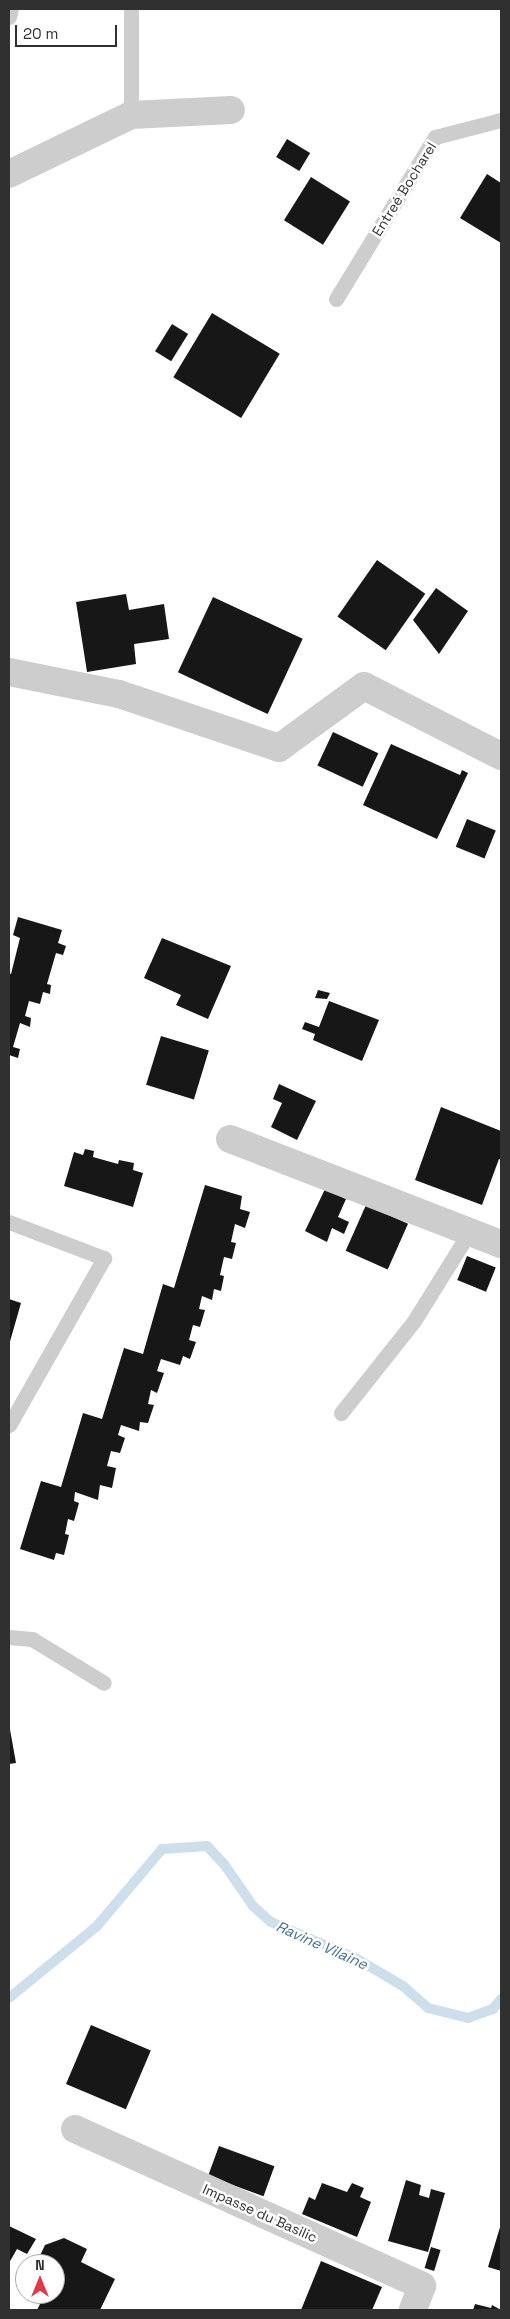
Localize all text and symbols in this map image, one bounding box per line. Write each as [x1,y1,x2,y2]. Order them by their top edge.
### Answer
scale bar [18,15,120,47]
text: 20 m [23,24,58,43]
street label: Entreé Bocharel [368,139,440,239]
water label: Ravine Vilaine [273,1917,371,1973]
street label: Impasse du Basilic [200,2180,320,2246]
north arrow [15,2254,65,2304]
text: N [35,2256,45,2274]

